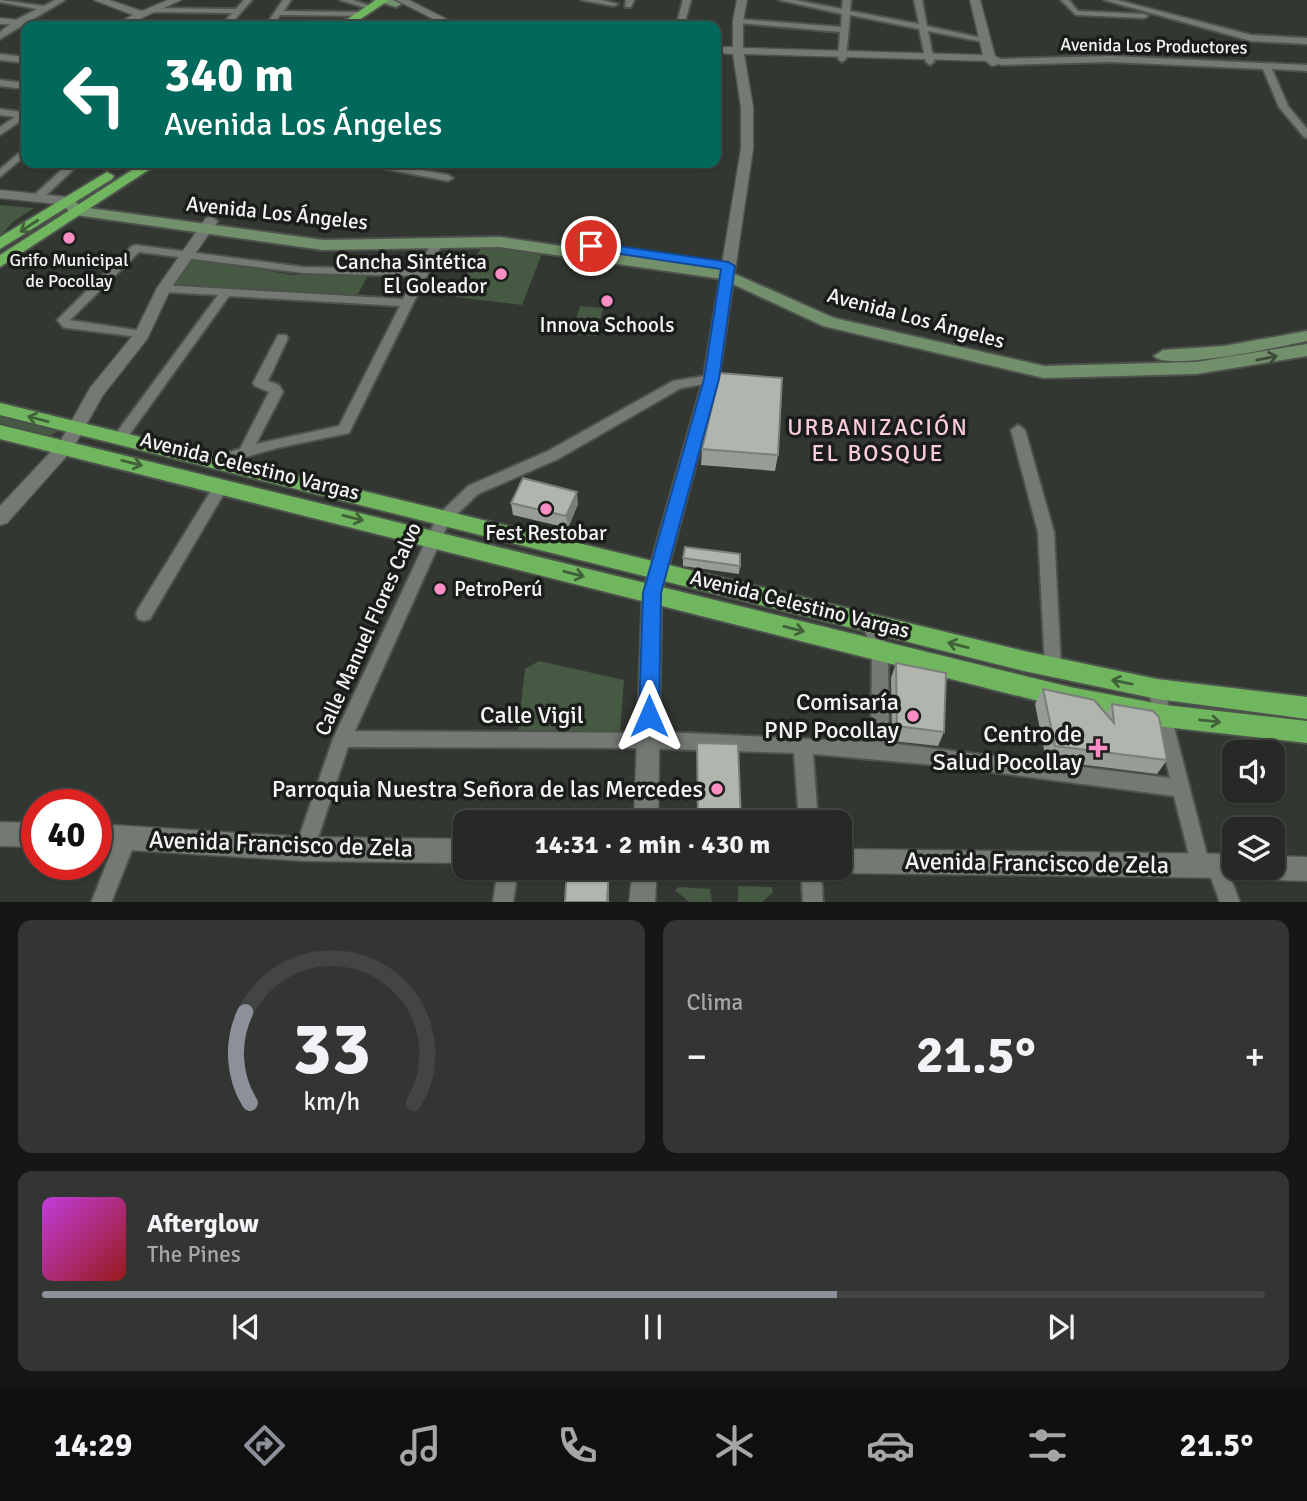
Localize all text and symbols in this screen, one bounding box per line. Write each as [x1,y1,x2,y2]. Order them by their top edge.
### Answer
street label: Avenida Los Productores [1060,33,1248,59]
text: 340 m [164,45,294,105]
icon: left [49,49,140,140]
text: Avenida Los Ángeles [164,105,442,144]
street label: Avenida Los Ángeles [185,191,369,235]
pin [561,216,621,276]
one-way arrow [20,219,40,233]
icon: arrive [572,227,610,265]
marker: Grifo Municipal de Pocollay [61,230,77,246]
place label: Grifo Municipal de Pocollay [9,249,129,292]
place label: Cancha Sintética El Goleador [336,249,487,299]
marker: Cancha Sintética El Goleador [493,266,509,282]
street label: Avenida Los Ángeles [824,282,1008,354]
marker: Innova Schools [599,293,615,309]
place label: Innova Schools [540,312,674,338]
one-way arrow [1255,350,1278,364]
one-way arrow [27,412,49,425]
district label: URBANIZACIÓN EL BOSQUE [787,413,969,468]
street label: Avenida Celestino Vargas [138,426,362,506]
one-way arrow [121,457,143,470]
marker: Fest Restobar [538,501,554,517]
one-way arrow [341,512,364,525]
street label: Calle Manuel Flores Calvo [309,518,427,740]
place label: Fest Restobar [485,520,607,546]
street label: Avenida Celestino Vargas [688,564,912,644]
one-way arrow [562,568,585,581]
place label: PetroPerú [454,576,543,602]
marker: PetroPerú [432,581,448,597]
one-way arrow [783,623,805,636]
one-way arrow [947,638,970,651]
one-way arrow [1111,675,1134,689]
position arrow [612,679,686,753]
place label: Comisaría PNP Pocollay [764,687,899,745]
street label: Calle Vigil [480,700,584,730]
marker: Comisaría PNP Pocollay [905,708,921,724]
one-way arrow [1199,715,1221,728]
place label: Centro de Salud Pocollay [933,719,1082,777]
marker: Centro de Salud Pocollay [1088,738,1108,758]
map controls [1222,740,1285,880]
button: sound [1222,740,1285,803]
place label: Parroquia Nuestra Señora de las Mercedes [272,774,703,804]
marker: Parroquia Nuestra Señora de las Mercedes [709,781,725,797]
speed limit sign: 40 [21,789,112,880]
button: layers [1222,817,1285,880]
street label: Avenida Francisco de Zela [148,824,414,864]
text: 14:31 · 2 min · 430 m [535,829,770,861]
street label: Avenida Francisco de Zela [905,846,1169,880]
text: Clima [687,988,743,1017]
text: 33 [292,1005,371,1094]
text: 21.5° [916,1023,1036,1087]
text: − [687,1033,707,1080]
text: + [1244,1033,1265,1080]
text: km/h [303,1085,360,1116]
text: Afterglow [147,1208,259,1240]
text: The Pines [147,1240,241,1269]
icon: previous [227,1308,265,1346]
icon: pause [634,1308,672,1346]
icon: next [1042,1308,1080,1346]
icon: directions [240,1421,289,1470]
icon: music [396,1421,445,1470]
icon: phone [553,1421,602,1470]
icon: climate [710,1421,759,1470]
icon: car [866,1421,915,1470]
icon: filters [1023,1421,1072,1470]
text: 14:29 [54,1426,132,1465]
text: 21.5° [1179,1426,1253,1465]

